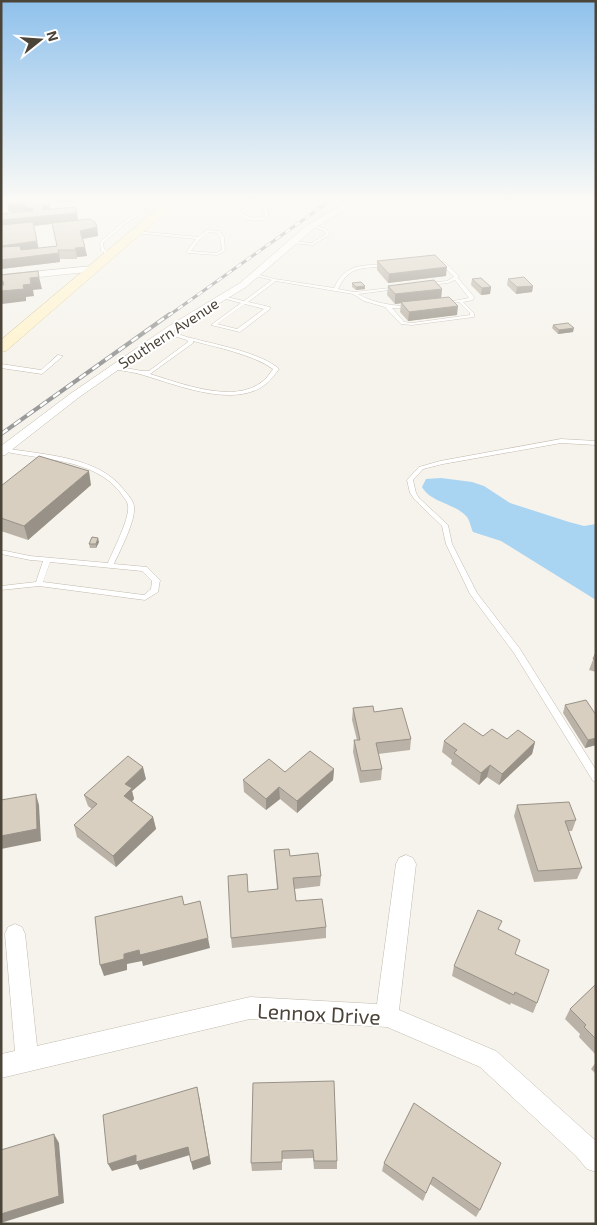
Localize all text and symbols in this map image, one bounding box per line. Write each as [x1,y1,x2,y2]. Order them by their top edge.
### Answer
north arrow [15,15,65,65]
text: N [43,29,63,43]
street label: Southern Avenue [114,294,222,372]
street label: Lennox Drive [257,997,381,1029]

